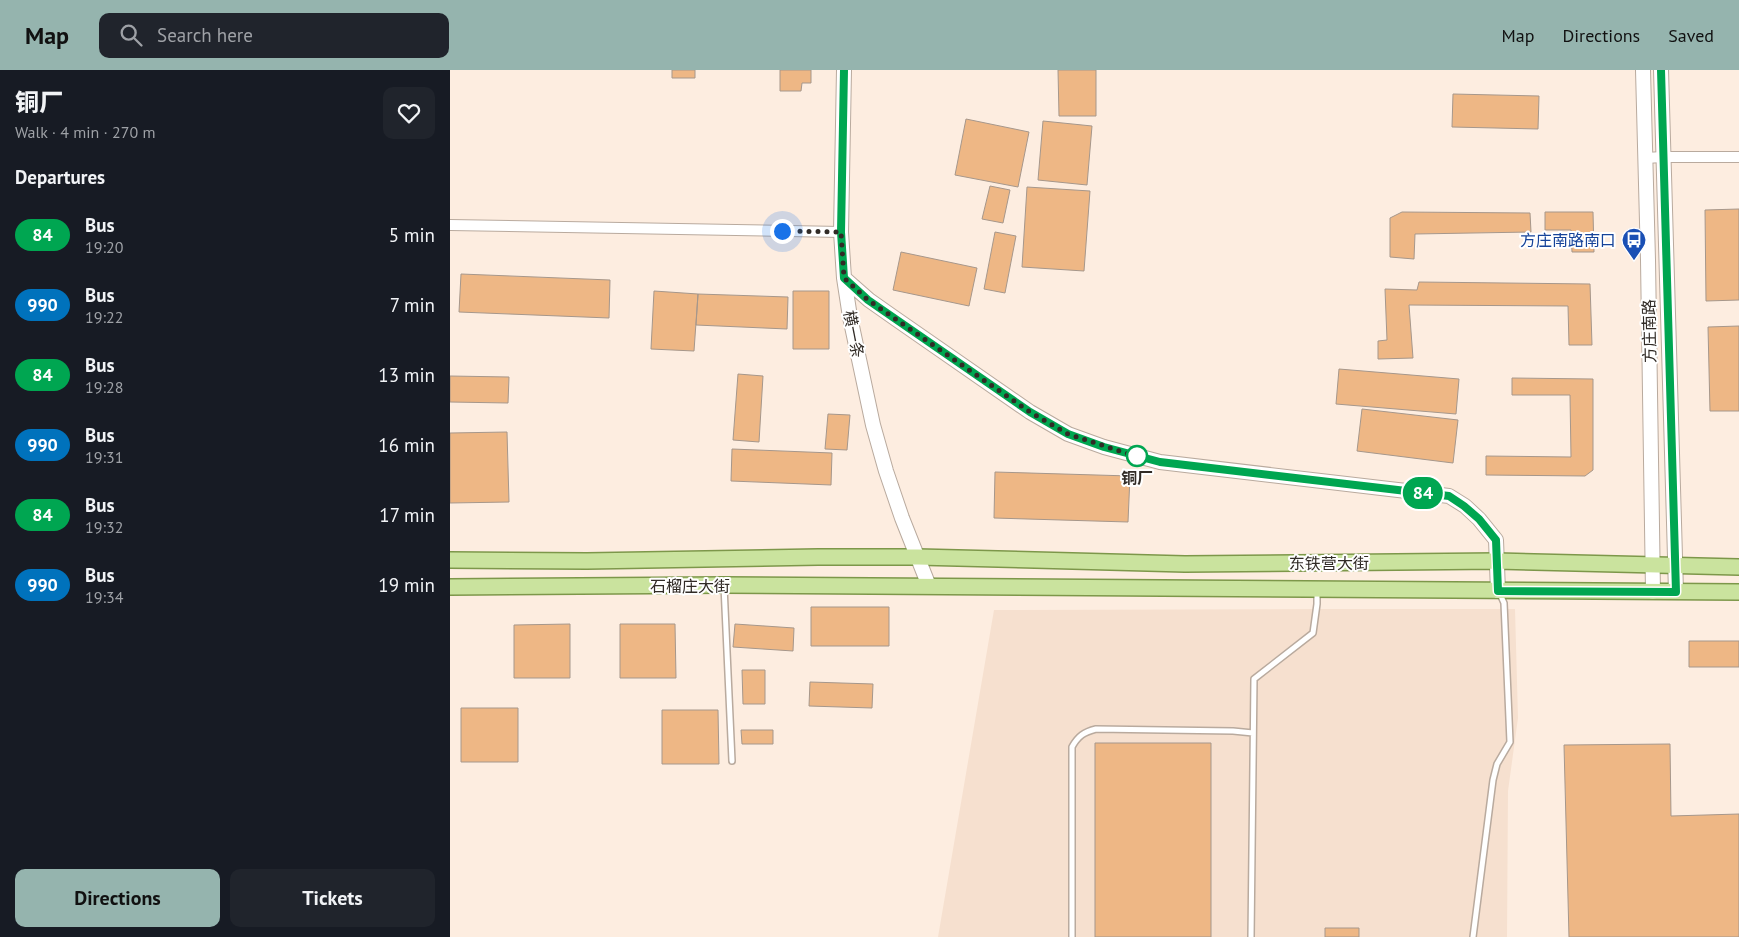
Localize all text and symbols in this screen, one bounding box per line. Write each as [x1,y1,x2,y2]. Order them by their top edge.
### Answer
search box [99,13,449,58]
text: Map [25,20,69,51]
icon: search [117,21,145,49]
text: Search here [157,23,253,47]
text: Map [1502,24,1534,47]
text: Directions [1562,24,1640,47]
text: Saved [1668,24,1714,47]
text: 铜厂 [15,87,63,118]
button: heart [383,87,435,139]
text: Walk · 4 min · 270 m [15,122,155,142]
text: Departures [15,165,105,189]
text: Bus [85,213,114,237]
your location [770,219,795,244]
text: 84 [32,223,53,246]
text: 5 min [389,223,435,247]
bus stop icon: 方庄南路南口 [1621,227,1647,261]
place label: 方庄南路南口 [1520,230,1616,250]
text: 19:20 [85,237,123,257]
text: Bus [85,283,114,307]
text: 990 [27,293,58,316]
text: 7 min [390,293,435,317]
street label: 方庄南路 [1638,299,1660,363]
text: 19:22 [85,307,123,327]
street label: 横一条 [840,309,868,359]
text: Bus [85,353,114,377]
text: 84 [32,363,53,386]
text: 13 min [378,363,435,387]
text: 19:28 [85,377,123,397]
text: Bus [85,423,114,447]
text: 990 [27,433,58,456]
text: 16 min [378,433,435,457]
marker: 铜厂 [1126,445,1148,467]
text: 19:31 [85,447,123,467]
place label: 铜厂 [1121,468,1153,488]
line badge: 84 [1400,477,1446,509]
text: 84 [1413,481,1433,504]
text: Bus [85,493,114,517]
text: 84 [32,503,53,526]
text: 17 min [379,503,435,527]
text: 19:32 [85,517,123,537]
street label: 东铁营大街 [1289,553,1369,573]
text: Bus [85,563,114,587]
text: 990 [27,573,58,596]
text: 19 min [378,573,435,597]
street label: 石榴庄大街 [650,576,730,596]
text: 19:34 [85,587,123,607]
button: Directions [15,869,220,927]
button: Tickets [230,869,435,927]

